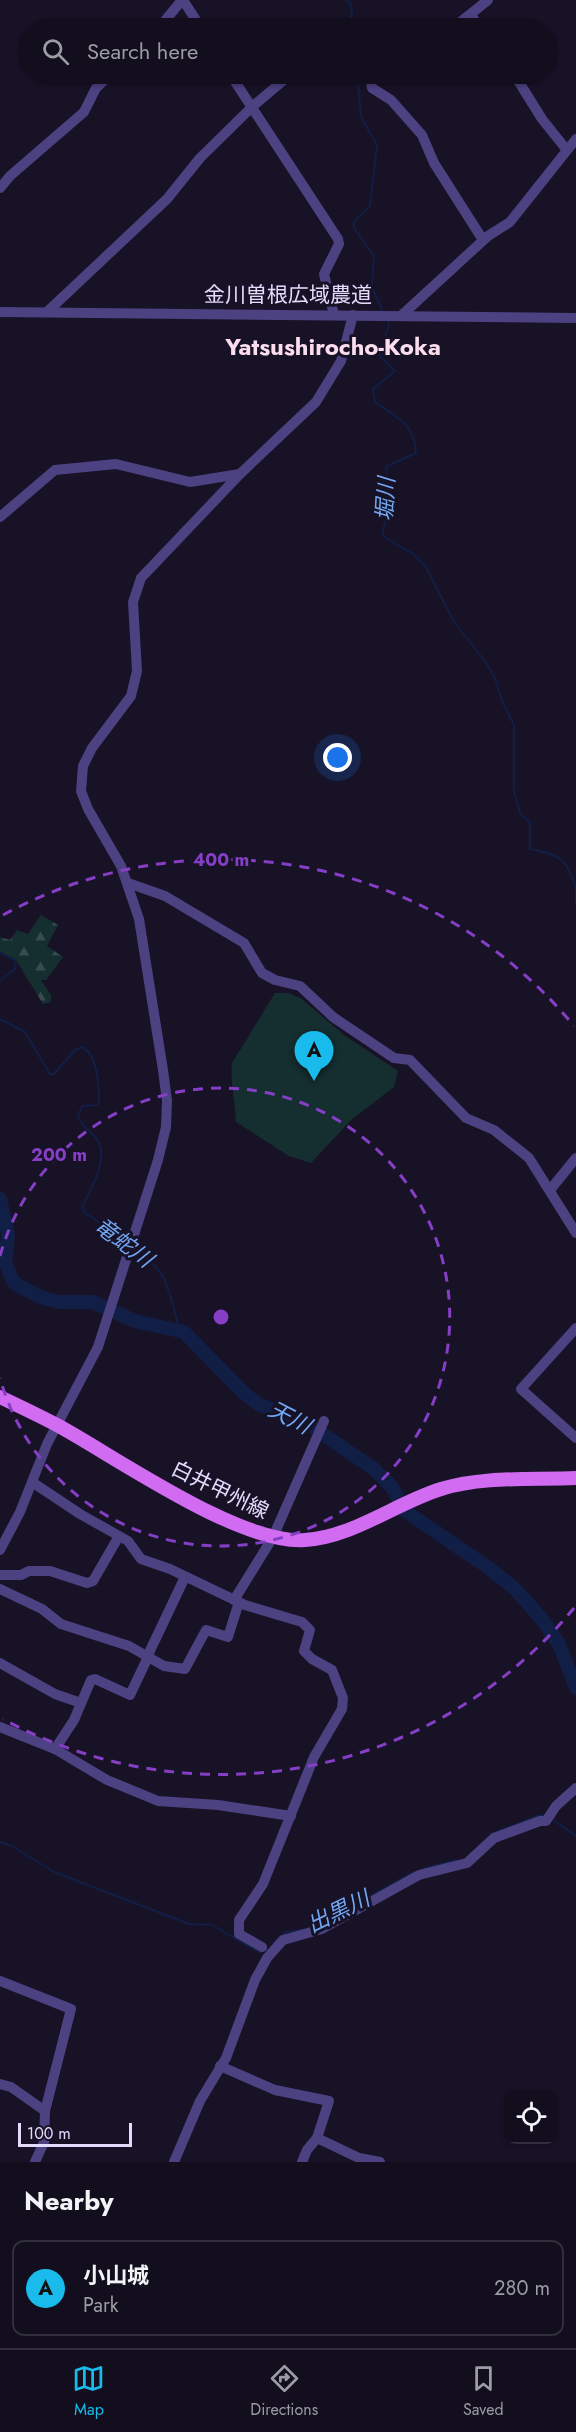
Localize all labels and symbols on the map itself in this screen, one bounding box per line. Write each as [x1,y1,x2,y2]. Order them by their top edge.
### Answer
street label: 金川曽根広域農道 [204,280,372,310]
district label: Yatsushirocho-Koka [224,329,441,364]
water label: 堀川 [368,474,402,522]
your location [323,743,352,772]
text: 400 m [193,847,249,873]
pin: A [294,1032,334,1081]
text: 200 m [31,1142,87,1168]
water label: 竜蛇川 [88,1209,162,1276]
centre of rings [211,1307,231,1327]
water label: 天川 [263,1393,319,1442]
street label: 白井甲州線 [166,1454,274,1526]
water label: 出黒川 [301,1881,376,1940]
scale bar [18,2120,132,2148]

